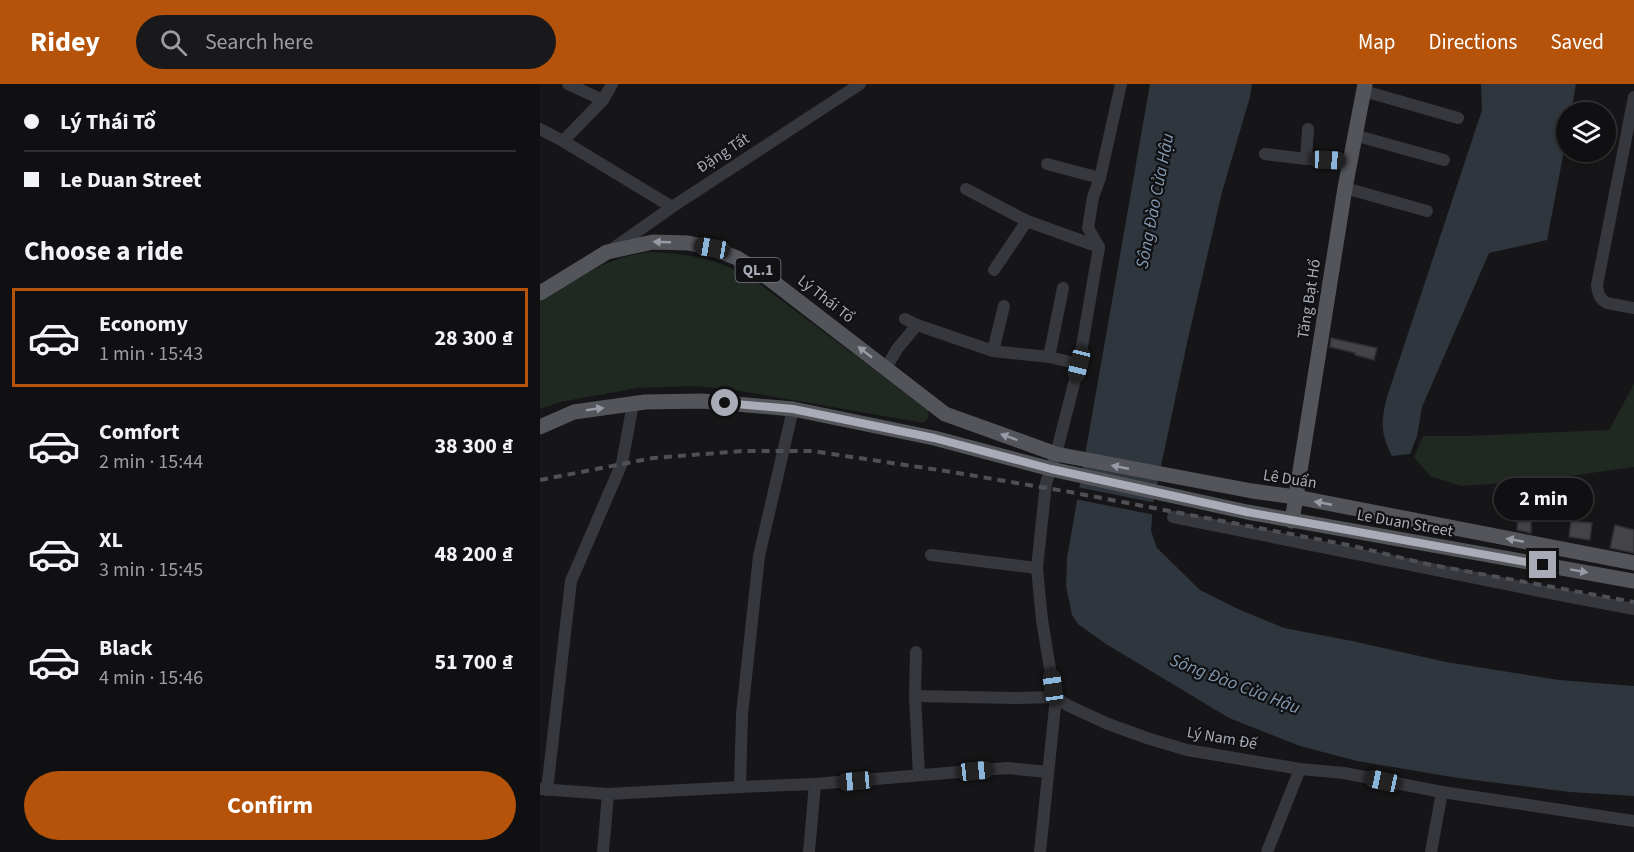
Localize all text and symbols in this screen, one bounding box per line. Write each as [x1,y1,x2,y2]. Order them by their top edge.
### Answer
search box [136,15,556,69]
text: Ridey [30,22,100,62]
icon: search [157,26,190,59]
text: Search here [205,26,313,58]
text: Map [1358,27,1396,57]
text: Directions [1429,27,1517,57]
text: Saved [1550,27,1604,57]
map controls [1556,102,1616,162]
button: layers [1556,102,1616,162]
text: Lý Thái Tổ [60,106,156,138]
street label: Đặng Tất [692,127,754,178]
water label: Sông Đào Cửa Hậu [1130,131,1180,271]
car [1310,150,1346,170]
text: Le Duan Street [60,164,202,196]
text: Choose a ride [24,232,184,271]
car [693,236,731,260]
one-way arrow [652,238,671,247]
road number: QL.1 [736,258,780,282]
street label: Tăng Bạt Hổ [1292,258,1326,340]
street label: Lý Thái Tổ [793,270,859,328]
text: Economy [99,308,188,340]
icon: car [27,311,81,365]
text: 28 300 ₫ [435,322,513,354]
text: 1 min · 15:43 [99,340,203,368]
car [1066,344,1092,384]
one-way arrow [858,347,873,359]
route start [711,389,738,416]
one-way arrow [586,404,605,413]
text: Comfort [99,416,180,448]
icon: car [27,419,81,473]
text: 38 300 ₫ [435,430,513,462]
one-way arrow [1000,432,1018,442]
text: 2 min · 15:44 [99,448,203,476]
one-way arrow [1110,462,1129,471]
street label: Lê Duẩn [1262,464,1318,494]
callout: 2 min [1494,478,1592,520]
text: 2 min [1519,485,1568,513]
one-way arrow [1314,498,1333,507]
street label: Le Duan Street [1355,504,1455,542]
text: XL [99,524,123,556]
icon: car [27,527,81,581]
one-way arrow [1505,535,1524,544]
text: 48 200 ₫ [435,538,513,570]
route end [1529,551,1556,578]
text: 3 min · 15:45 [99,556,203,584]
one-way arrow [1569,567,1588,576]
text: Black [99,632,153,664]
icon: car [27,635,81,689]
text: 51 700 ₫ [435,646,513,678]
water label: Sông Đào Cửa Hậu [1166,648,1304,720]
text: 4 min · 15:46 [99,664,203,692]
car [1042,668,1064,706]
street label: Lý Nam Đế [1185,721,1260,755]
car [956,760,994,782]
car [1364,768,1402,794]
car [837,770,875,792]
button: Confirm [24,771,516,840]

